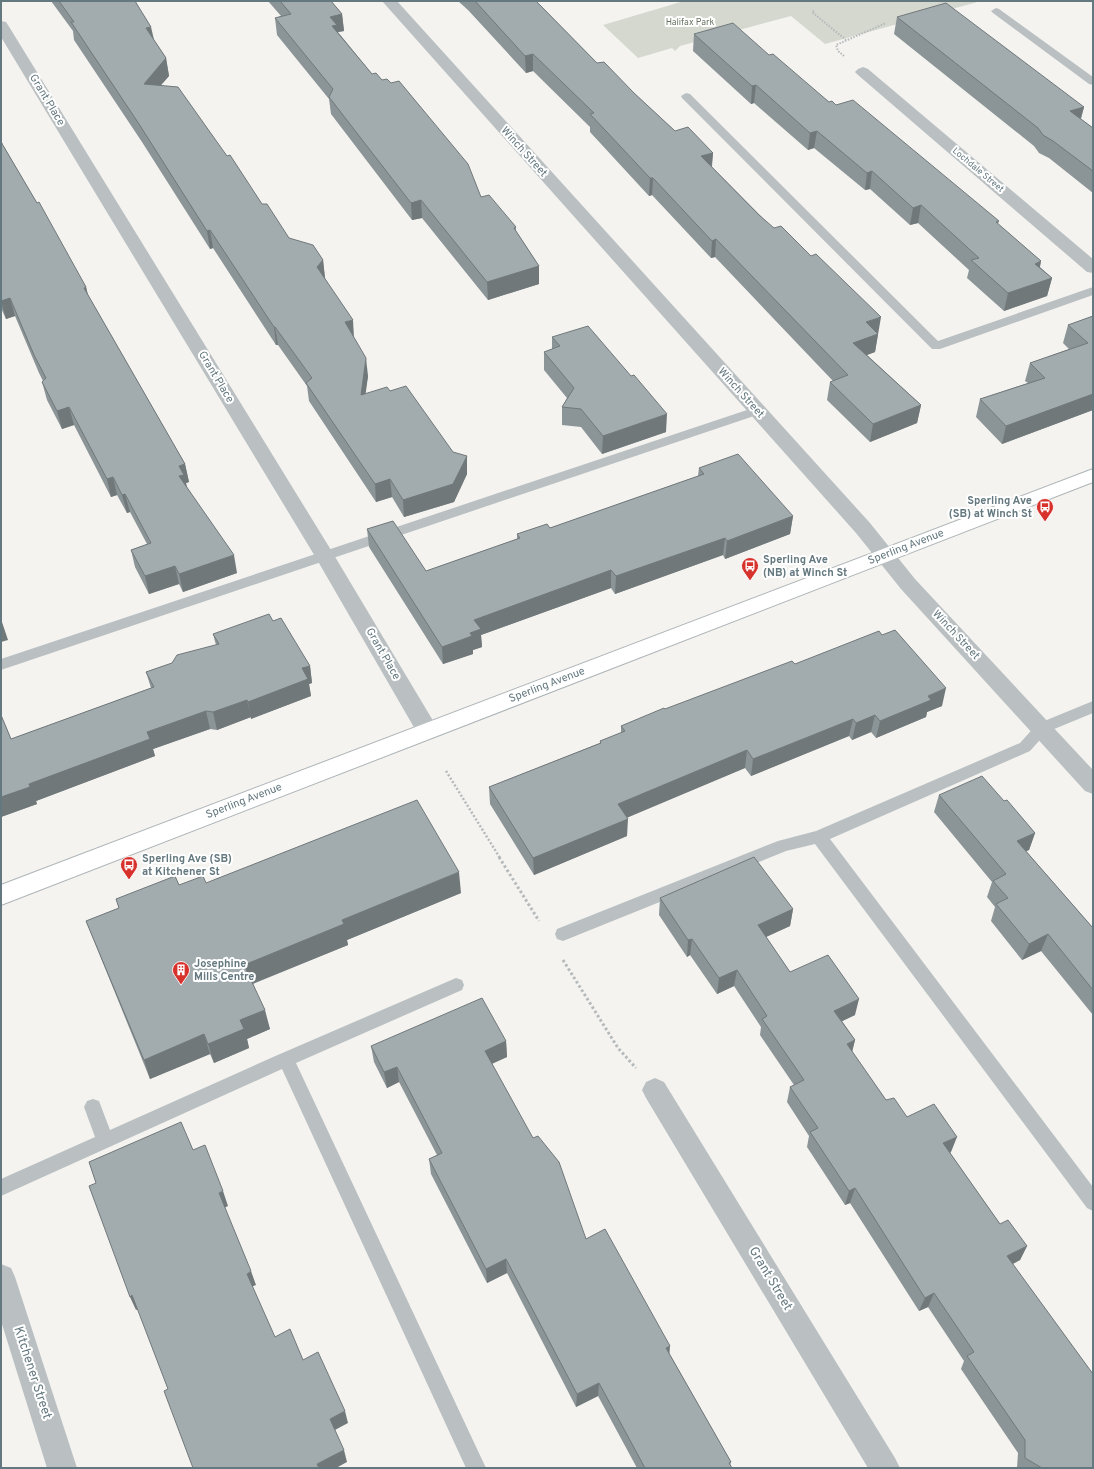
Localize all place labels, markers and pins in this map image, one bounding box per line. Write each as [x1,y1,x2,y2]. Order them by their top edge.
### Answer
place label: Sperling Ave (SB) at Winch St [949,494,1032,521]
bus stop icon: Sperling Ave (SB) at Winch St [1035,497,1055,522]
place label: Sperling Ave (NB) at Winch St [763,553,847,580]
bus stop icon: Sperling Ave (NB) at Winch St [740,556,760,581]
place label: Sperling Ave (SB) at Kitchener St [142,852,232,879]
bus stop icon: Sperling Ave (SB) at Kitchener St [119,855,139,880]
place label: Josephine Mills Centre [194,957,254,984]
building icon: Josephine Mills Centre [171,960,191,985]

